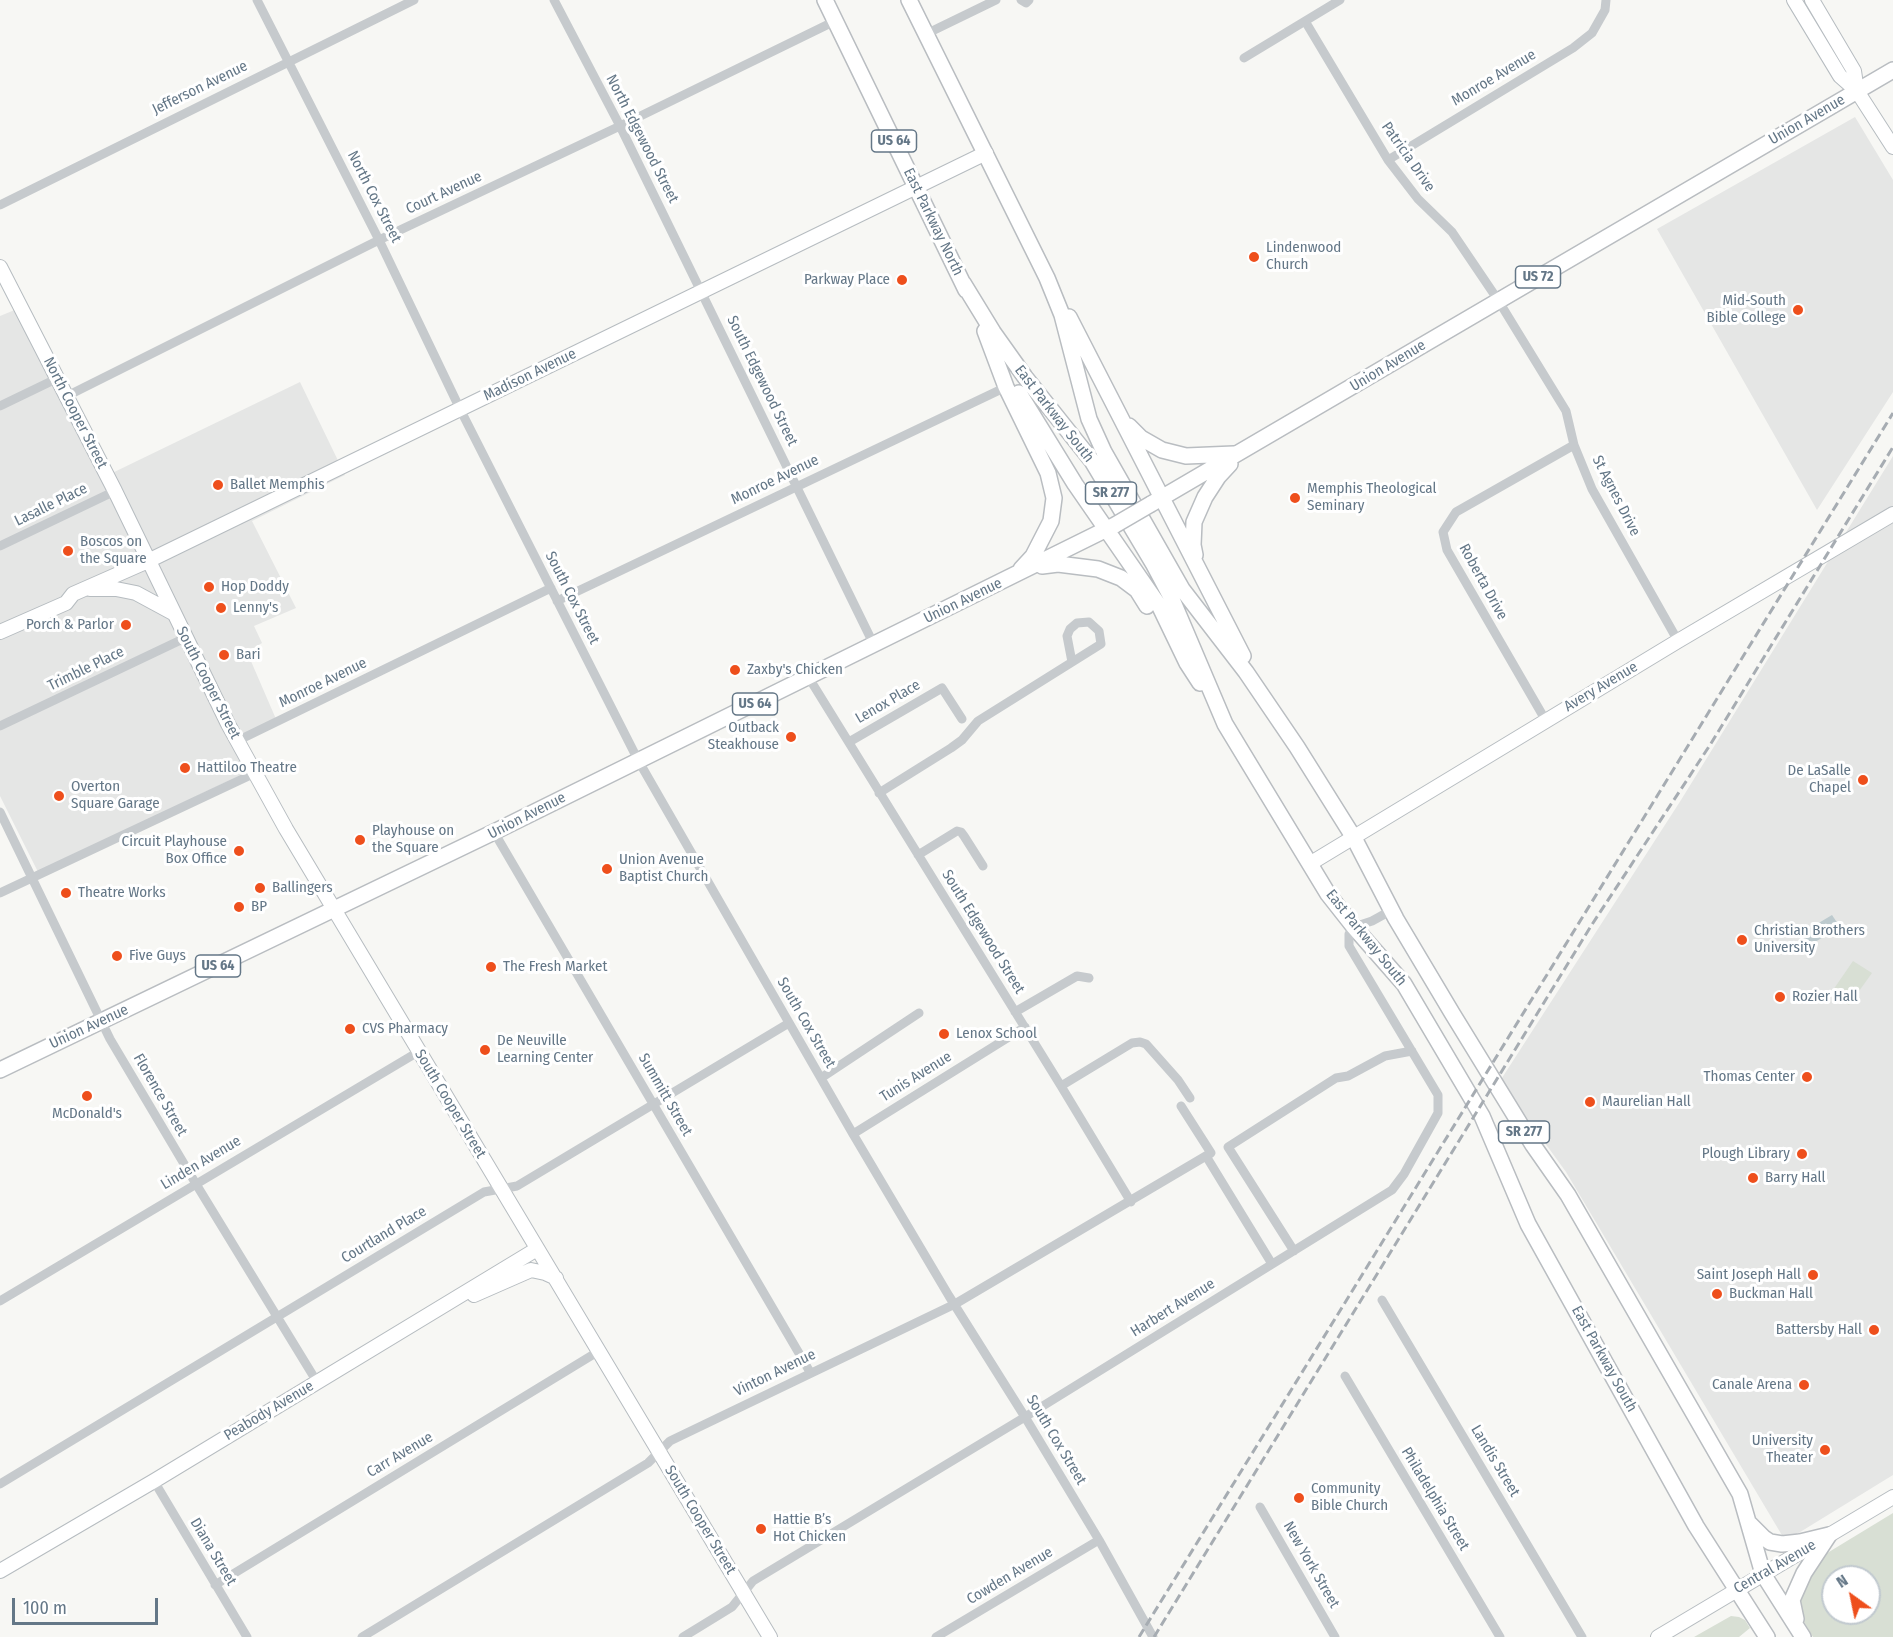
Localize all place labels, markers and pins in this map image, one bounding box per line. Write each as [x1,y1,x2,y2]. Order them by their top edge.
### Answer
place label: Lindenwood Church [1266,239,1341,274]
marker: Lindenwood Church [1247,250,1261,264]
place label: Parkway Place [804,271,890,289]
marker: Parkway Place [895,273,909,287]
place label: Mid-South Bible College [1707,292,1786,327]
marker: Mid-South Bible College [1791,303,1805,317]
place label: Ballet Memphis [230,476,325,494]
marker: Ballet Memphis [211,478,225,492]
place label: Memphis Theological Seminary [1307,480,1436,515]
marker: Memphis Theological Seminary [1288,491,1302,505]
place label: Boscos on the Square [80,533,147,568]
marker: Boscos on the Square [61,544,75,558]
place label: Hop Doddy [221,578,289,596]
marker: Hop Doddy [202,580,216,594]
place label: Lenny's [233,599,278,617]
marker: Lenny's [214,601,228,615]
place label: Porch & Parlor [26,616,114,634]
marker: Porch & Parlor [119,618,133,632]
place label: Bari [236,646,261,664]
marker: Bari [217,648,231,662]
place label: Zaxby's Chicken [747,661,843,679]
marker: Zaxby's Chicken [728,663,742,677]
place label: Outback Steakhouse [708,719,779,754]
marker: Outback Steakhouse [784,730,798,744]
place label: Hattiloo Theatre [197,759,297,777]
marker: Hattiloo Theatre [178,761,192,775]
place label: De LaSalle Chapel [1788,762,1851,797]
marker: De LaSalle Chapel [1856,773,1870,787]
place label: Overton Square Garage [71,778,160,813]
marker: Overton Square Garage [52,789,66,803]
place label: Playhouse on the Square [372,822,454,857]
place label: Circuit Playhouse Box Office [122,833,227,868]
marker: Playhouse on the Square [353,833,367,847]
marker: Circuit Playhouse Box Office [232,844,246,858]
place label: Union Avenue Baptist Church [619,851,708,886]
marker: Union Avenue Baptist Church [600,862,614,876]
place label: Ballingers [272,879,333,897]
marker: Ballingers [253,881,267,895]
place label: Theatre Works [78,884,166,902]
marker: Theatre Works [59,886,73,900]
place label: BP [251,898,267,916]
marker: BP [232,900,246,914]
place label: Christian Brothers University [1754,922,1865,957]
marker: Christian Brothers University [1735,933,1749,947]
place label: Five Guys [129,947,186,965]
marker: Five Guys [110,949,124,963]
place label: The Fresh Market [503,958,607,976]
marker: The Fresh Market [484,960,498,974]
place label: Rozier Hall [1792,988,1858,1006]
marker: Rozier Hall [1773,990,1787,1004]
place label: CVS Pharmacy [362,1020,448,1038]
marker: CVS Pharmacy [343,1022,357,1036]
place label: Lenox School [956,1025,1037,1043]
marker: Lenox School [937,1027,951,1041]
place label: De Neuville Learning Center [497,1032,593,1067]
marker: De Neuville Learning Center [478,1043,492,1057]
place label: Thomas Center [1704,1068,1795,1086]
marker: Thomas Center [1800,1070,1814,1084]
marker: McDonald's [80,1089,94,1103]
place label: Maurelian Hall [1602,1093,1691,1111]
marker: Maurelian Hall [1583,1095,1597,1109]
place label: McDonald's [52,1105,122,1123]
place label: Plough Library [1702,1145,1790,1163]
marker: Plough Library [1795,1147,1809,1161]
place label: Barry Hall [1765,1169,1825,1187]
marker: Barry Hall [1746,1171,1760,1185]
place label: Saint Joseph Hall [1697,1266,1801,1284]
marker: Saint Joseph Hall [1806,1268,1820,1282]
place label: Buckman Hall [1729,1285,1813,1303]
marker: Buckman Hall [1710,1287,1724,1301]
place label: Battersby Hall [1776,1321,1862,1339]
marker: Battersby Hall [1867,1323,1881,1337]
place label: Canale Arena [1712,1376,1792,1394]
marker: Canale Arena [1797,1378,1811,1392]
place label: University Theater [1752,1432,1813,1467]
marker: University Theater [1818,1443,1832,1457]
place label: Community Bible Church [1311,1480,1388,1515]
marker: Community Bible Church [1292,1491,1306,1505]
place label: Hattie B’s Hot Chicken [773,1511,846,1546]
marker: Hattie B’s Hot Chicken [754,1522,768,1536]

